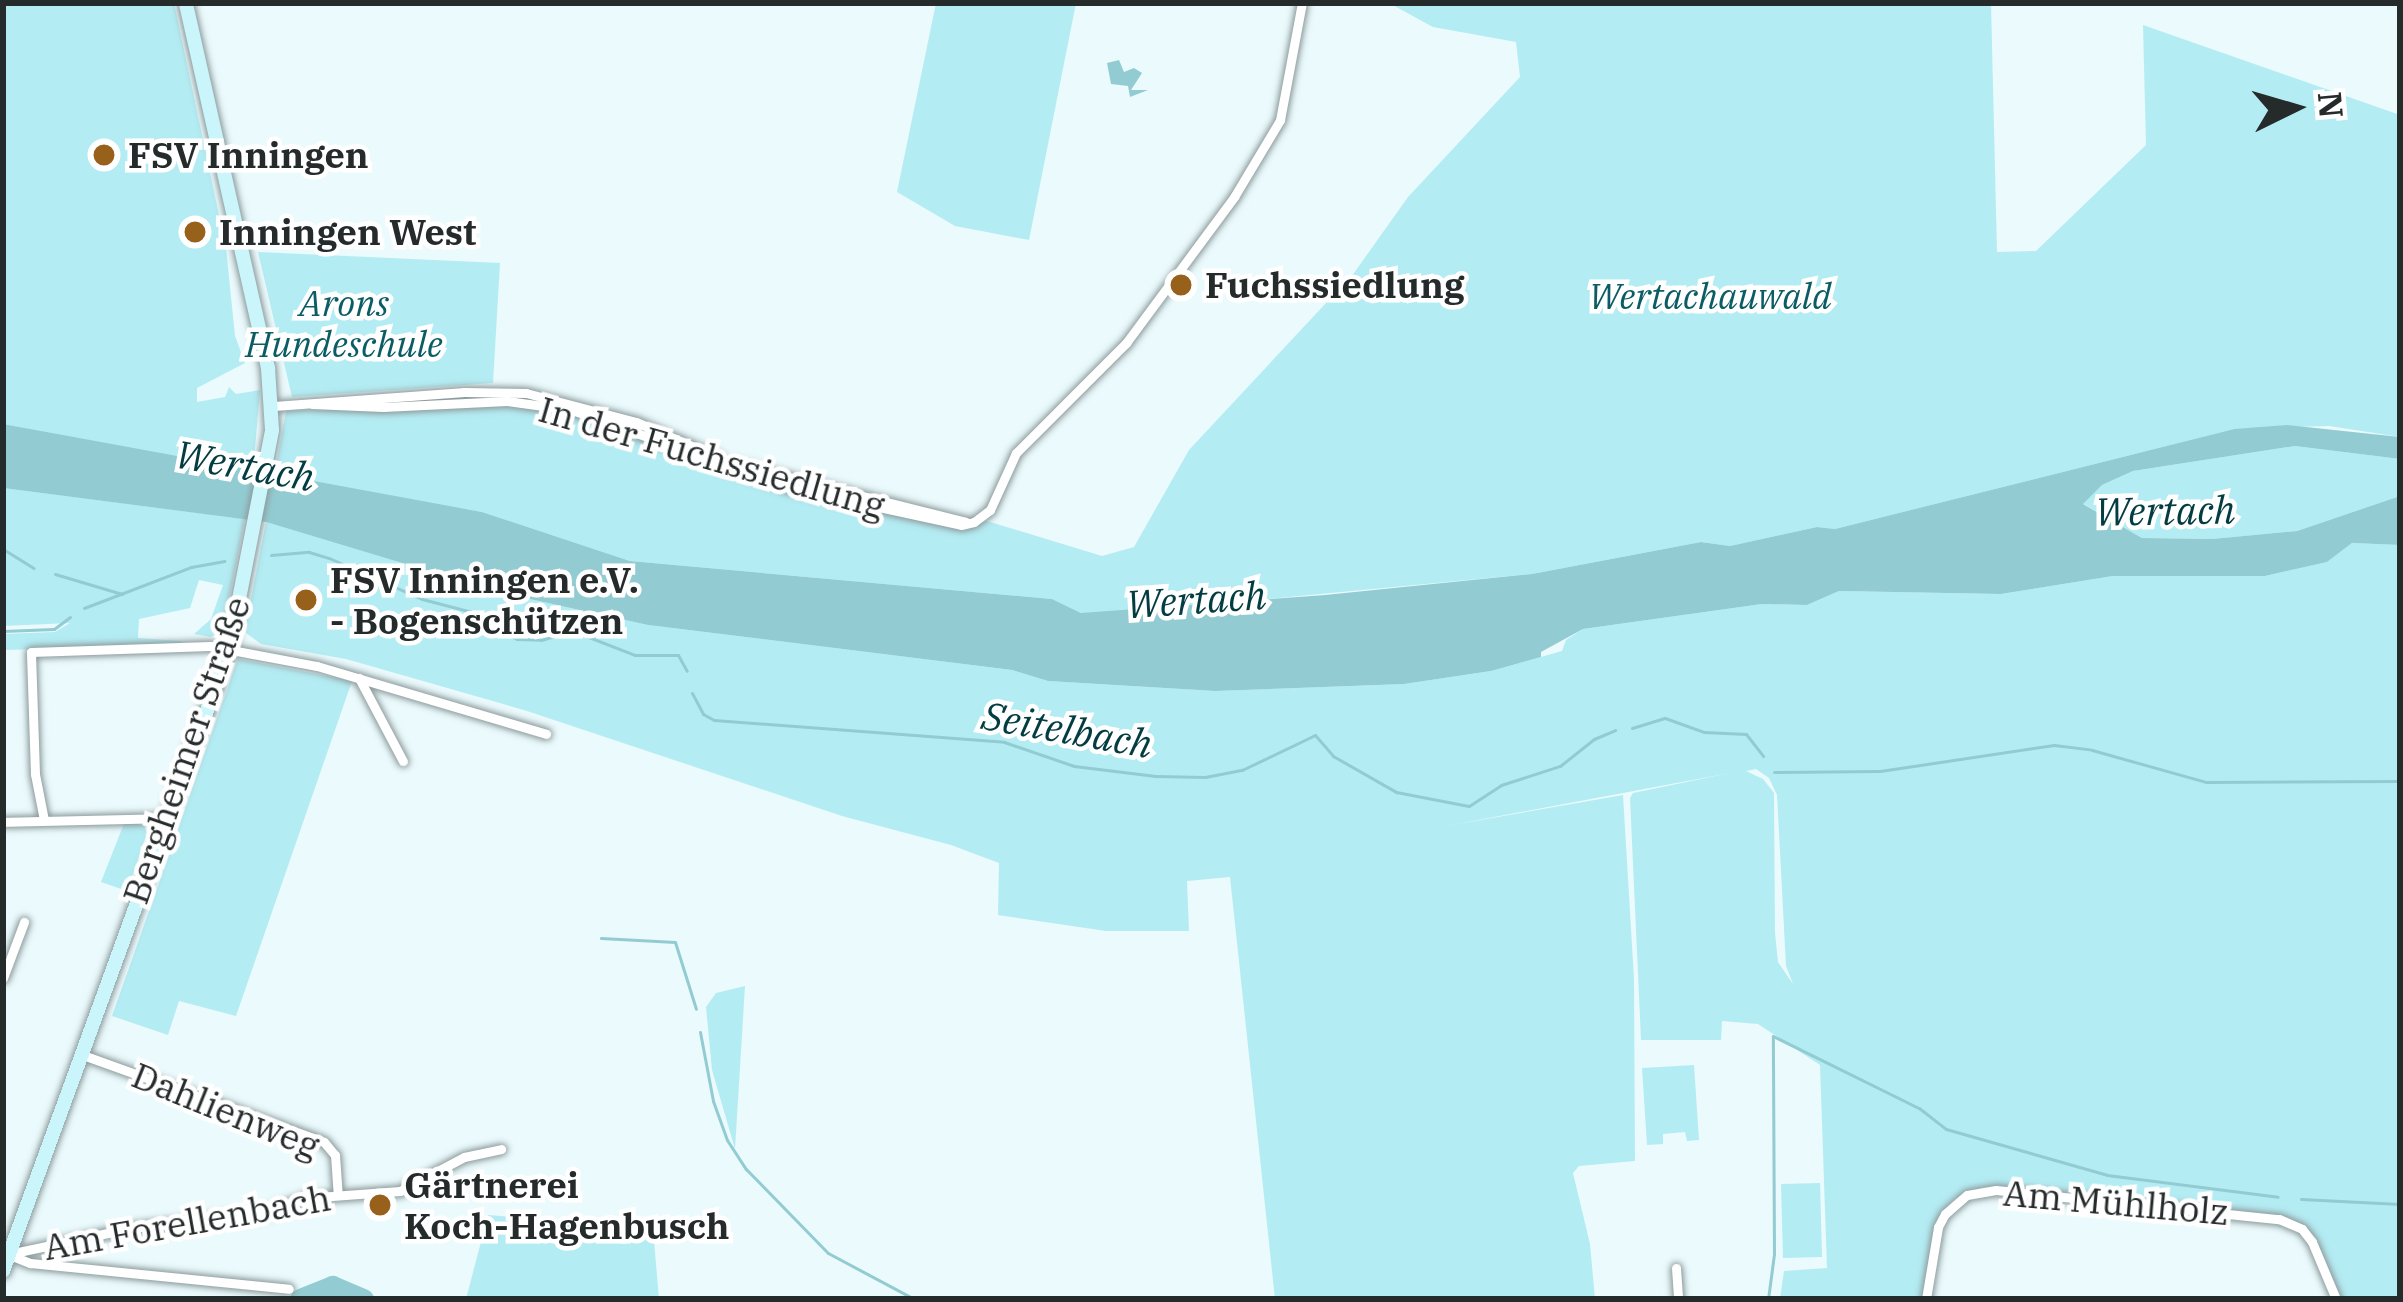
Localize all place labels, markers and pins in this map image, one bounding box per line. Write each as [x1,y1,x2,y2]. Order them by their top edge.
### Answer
place label: FSV Inningen [128,133,369,177]
marker: FSV Inningen [91,142,117,168]
place label: Inningen West [219,210,476,254]
marker: Inningen West [182,219,208,245]
place label: Fuchssiedlung [1205,263,1465,307]
marker: Fuchssiedlung [1168,272,1194,298]
place label: FSV Inningen e.V. - Bogenschützen [330,557,639,642]
marker: FSV Inningen e.V. - Bogenschützen [293,587,319,613]
place label: Gärtnerei Koch-Hagenbusch [404,1162,730,1247]
marker: Gärtnerei Koch-Hagenbusch [367,1192,393,1218]

